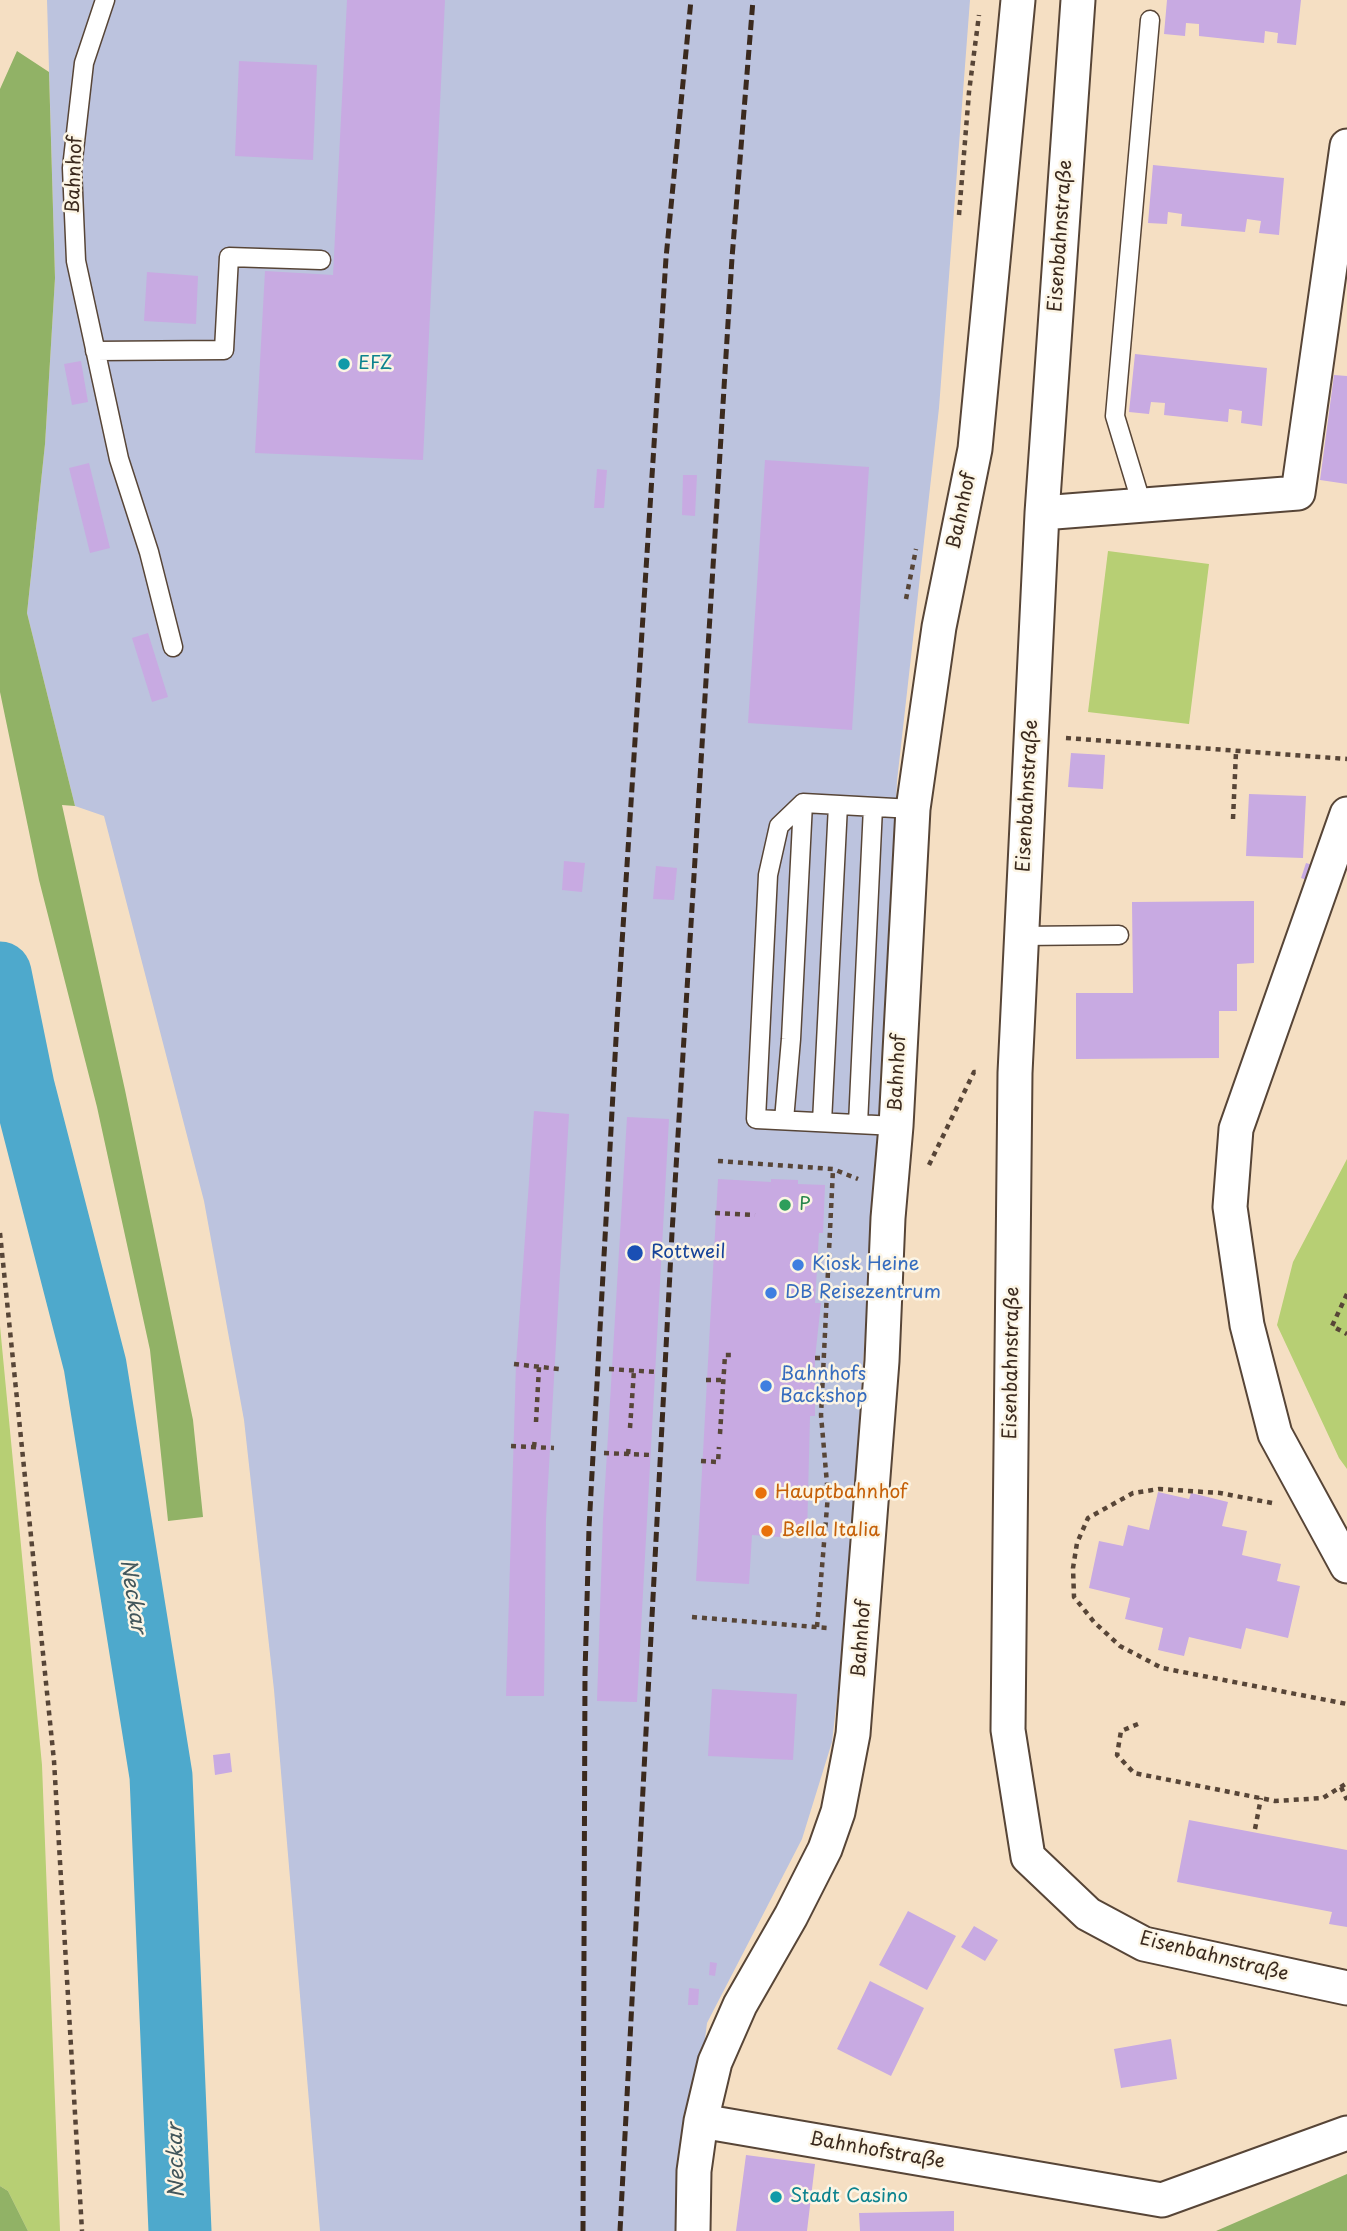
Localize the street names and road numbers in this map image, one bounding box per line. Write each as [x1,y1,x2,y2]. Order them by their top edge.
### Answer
street label: Bahnhof [62,136,88,214]
street label: Eisenbahnstraße [1044,159,1078,313]
street label: Bahnhof [943,471,981,551]
street label: Eisenbahnstraße [1013,719,1043,873]
street label: Bahnhof [885,1034,911,1112]
street label: Eisenbahnstraße [999,1286,1025,1440]
street label: Bahnhof [848,1599,876,1679]
street label: Eisenbahnstraße [1137,1927,1291,1987]
street label: Bahnhofstraße [807,2128,947,2174]

